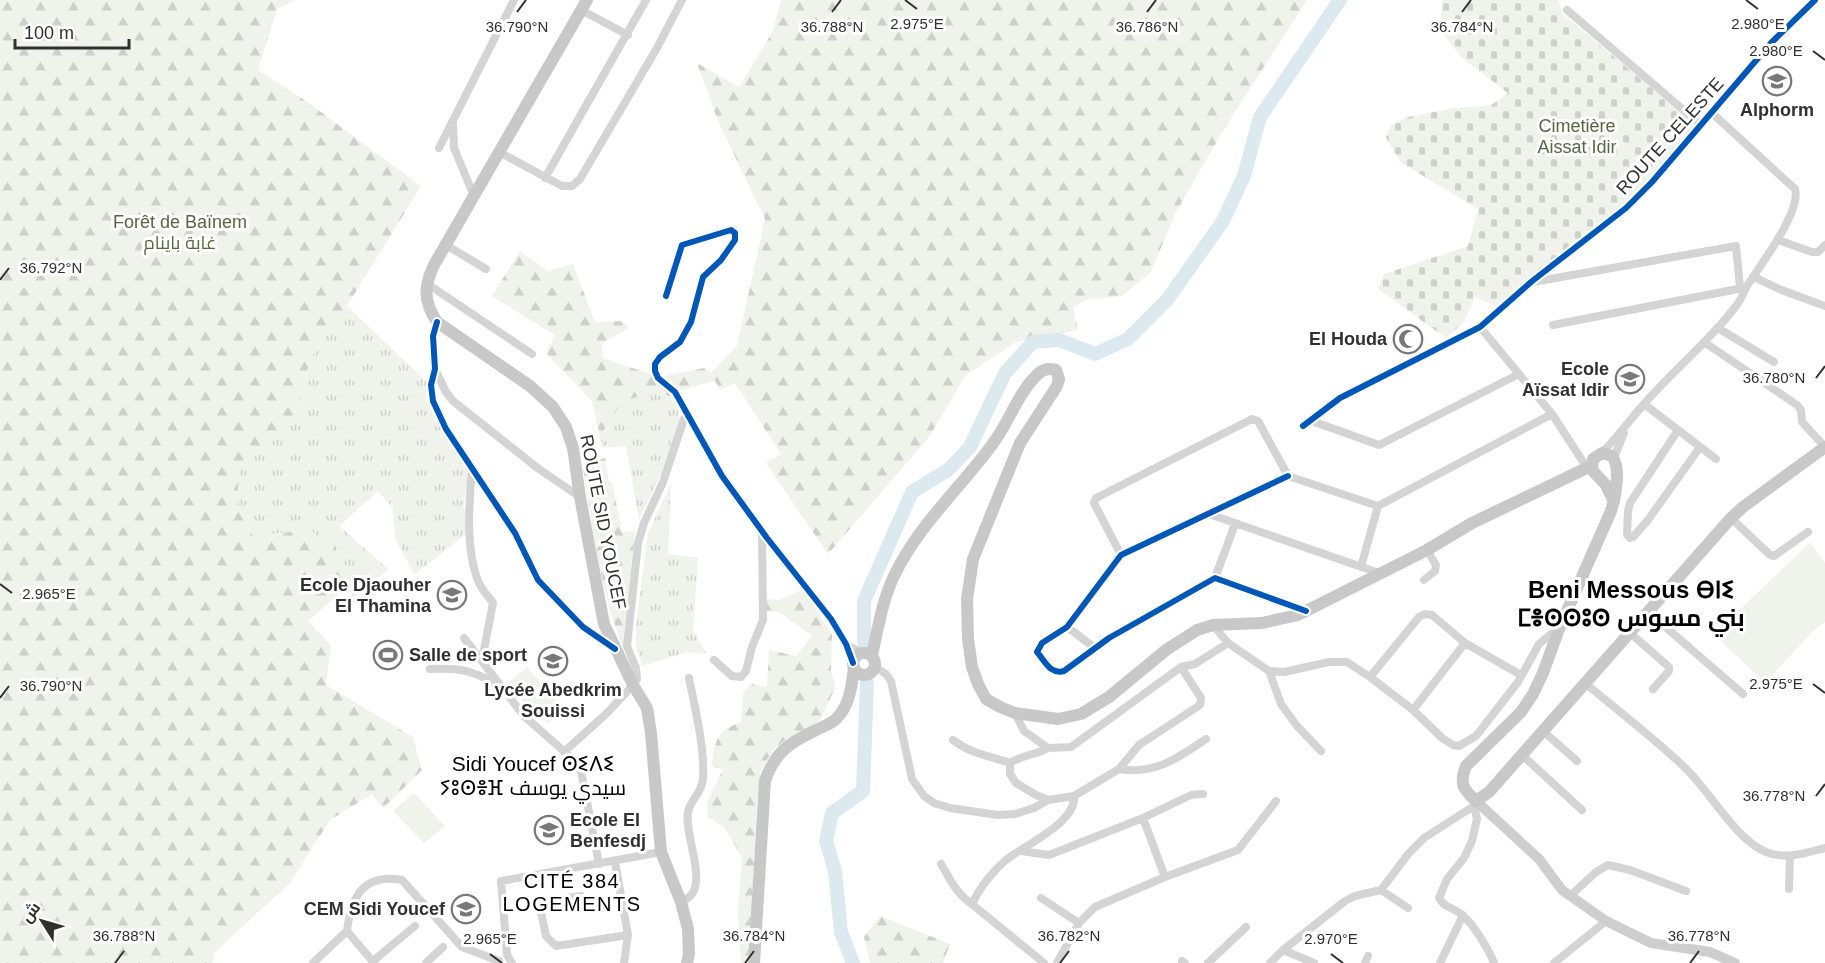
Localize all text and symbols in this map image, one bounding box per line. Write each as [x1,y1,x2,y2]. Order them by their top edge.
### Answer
scale bar [15,12,129,50]
text: 2.975°E [890,15,944,32]
text: 2.980°E [1731,15,1785,32]
text: 36.790°N [486,18,548,35]
text: 36.788°N [801,18,863,35]
text: 36.786°N [1116,18,1178,35]
text: 36.784°N [1431,18,1493,35]
text: 100 m [24,23,74,43]
text: 2.980°E [1749,42,1803,59]
school or university icon: Alphorm [1761,65,1793,97]
street label: ROUTE CELESTE [1612,74,1728,198]
place label: Alphorm [1740,100,1814,120]
park label: Cimetière Aissat Idir [1537,116,1617,157]
park label: Forêt de Baïnem غابة باينام [113,212,247,255]
text: 36.792°N [20,259,82,276]
mosque icon: El Houda [1392,323,1424,355]
place label: El Houda [1309,329,1388,349]
place label: Ecole Aïssat Idir [1522,359,1609,400]
school or university icon: Ecole Aïssat Idir [1614,363,1646,395]
text: 36.780°N [1743,369,1805,386]
street label: ROUTE SID YOUCEF [576,433,630,611]
place label: Ecole Djaouher El Thamina [300,575,432,616]
district label: Beni Messous ⴱⵏⵉ ⵎⴻⵙⵙⵓⵙ بني مسوس [1517,576,1745,637]
school or university icon: Ecole Djaouher El Thamina [436,579,468,611]
text: 2.965°E [22,585,76,602]
sports icon: Salle de sport [372,639,404,671]
place label: Salle de sport [409,645,527,665]
school or university icon: Lycée Abedkrim Souissi [537,645,569,677]
text: 2.975°E [1749,675,1803,692]
text: 36.790°N [20,677,82,694]
place label: Lycée Abedkrim Souissi [484,680,622,721]
district label: Sidi Youcef ⵙⵉⴷⵉ ⵢⵓⵙⴻⴼ سيدي يوسف [440,752,626,804]
text: 36.778°N [1743,787,1805,804]
place label: Ecole El Benfesdj [570,810,646,851]
school or university icon: Ecole El Benfesdj [533,814,565,846]
district label: CITÉ 384 LOGEMENTS [502,870,642,915]
north arrow [12,891,72,951]
school or university icon: CEM Sidi Youcef [450,893,482,925]
text: ش [17,899,44,926]
place label: CEM Sidi Youcef [304,899,446,919]
text: 36.788°N [93,927,155,944]
text: 36.784°N [723,927,785,944]
text: 36.782°N [1038,927,1100,944]
text: 36.778°N [1668,927,1730,944]
text: 2.965°E [463,930,517,947]
text: 2.970°E [1304,930,1358,947]

